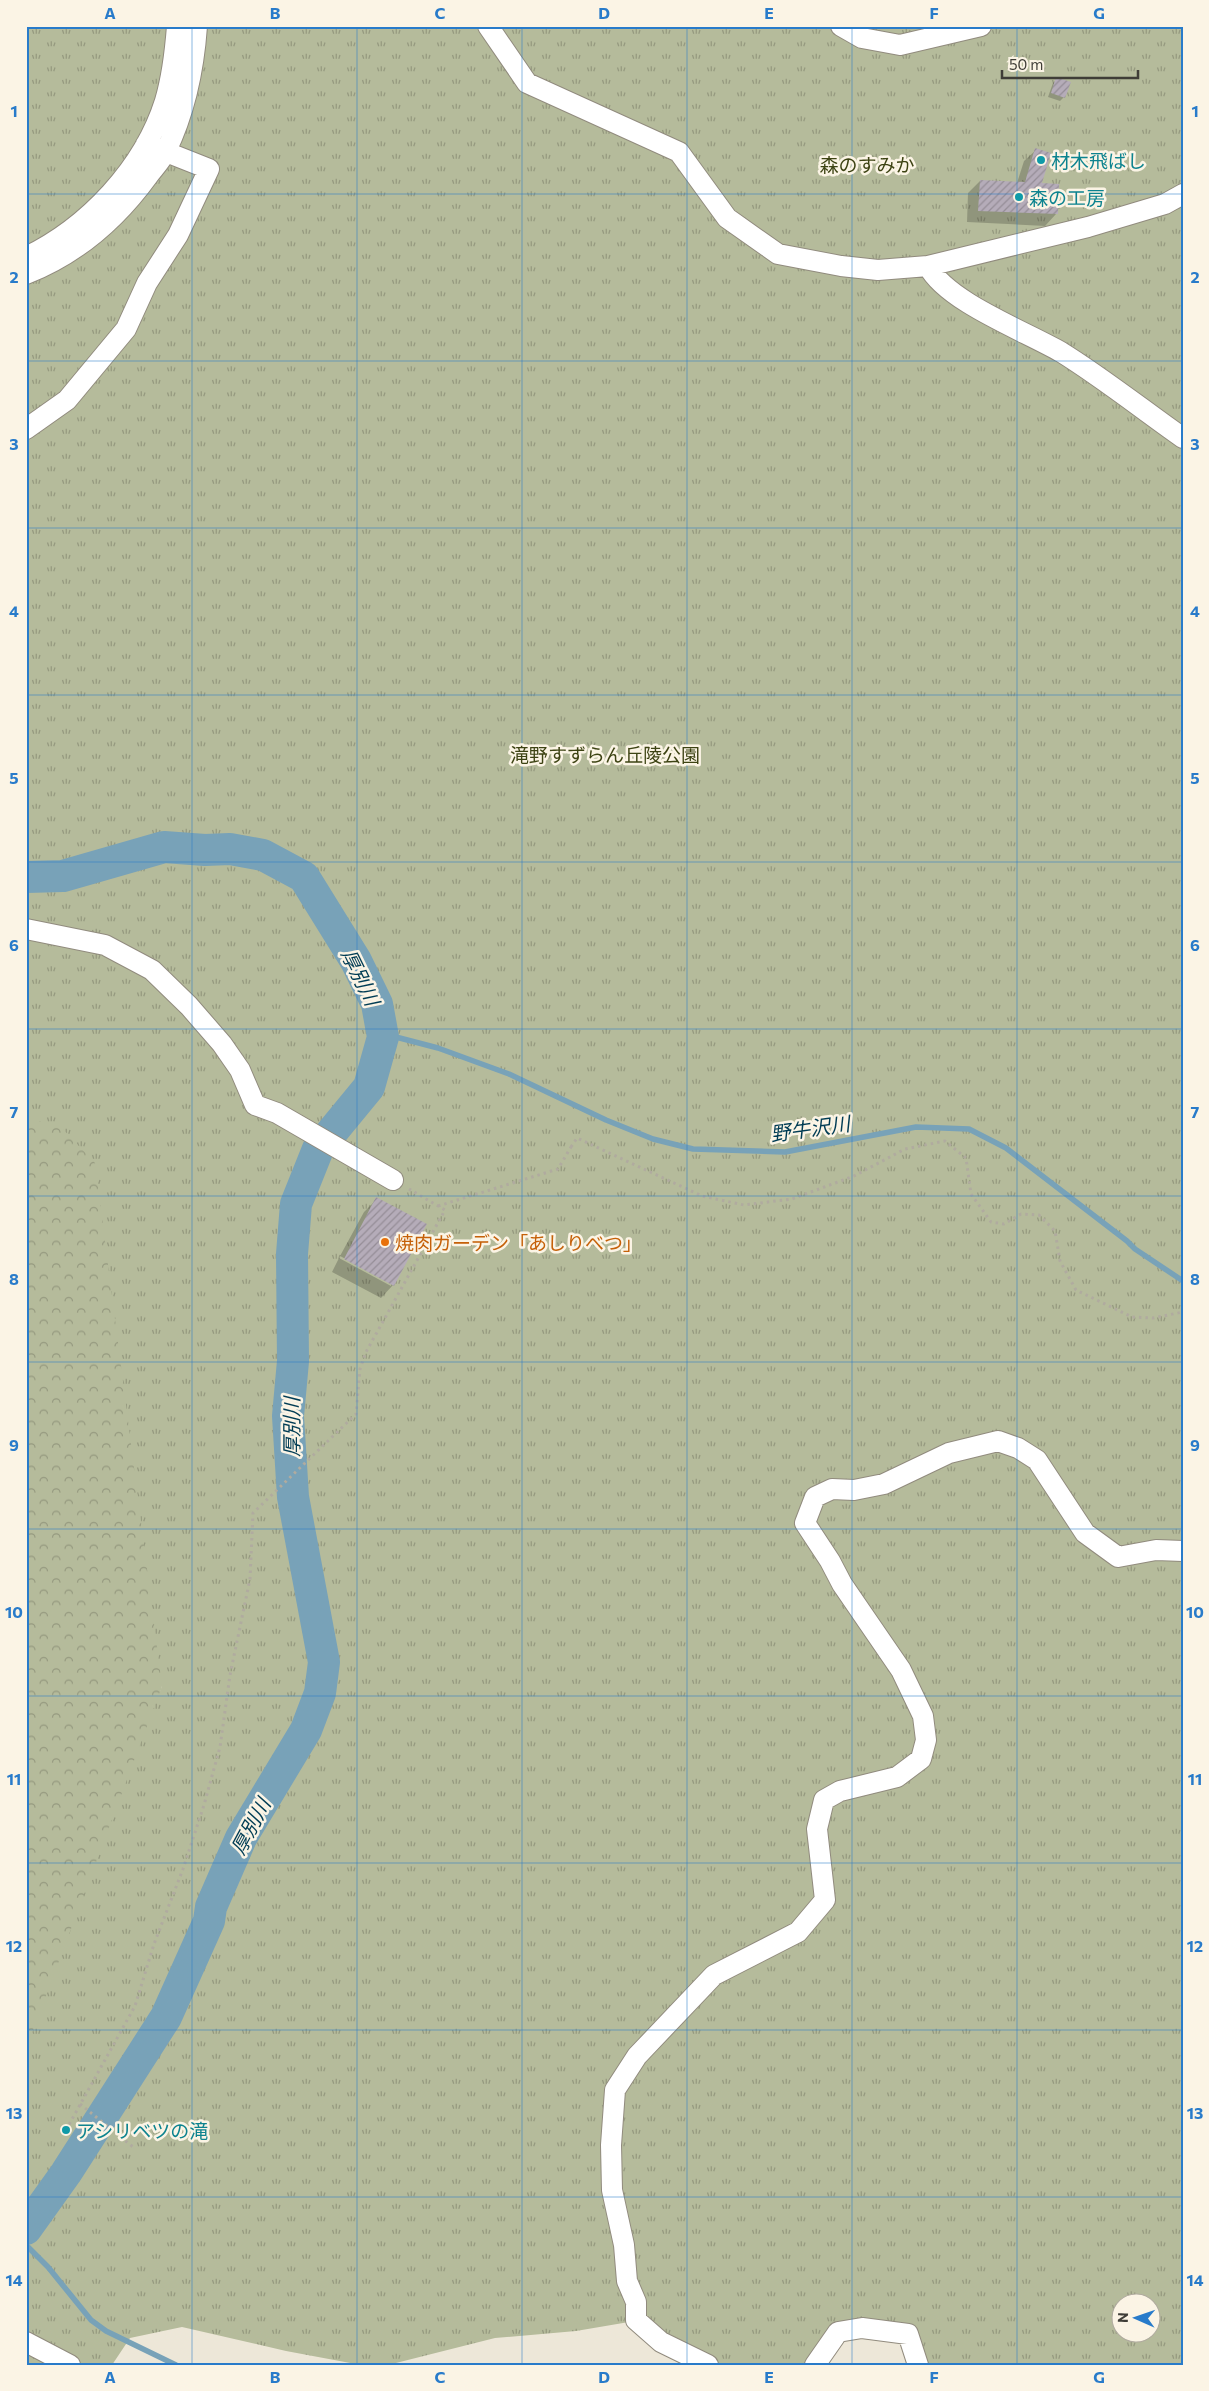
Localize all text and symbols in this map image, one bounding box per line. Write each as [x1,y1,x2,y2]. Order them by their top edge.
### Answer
text: A [104,3,116,22]
text: B [270,3,281,22]
text: C [435,3,446,22]
text: D [598,3,610,22]
text: E [764,3,774,22]
text: F [929,3,939,22]
text: G [1093,3,1105,22]
scale bar [1002,48,1138,80]
text: 50 m [1009,55,1043,73]
text: 1 [10,101,18,120]
text: 1 [1191,101,1199,120]
place label: 材木飛ばし [1051,149,1146,172]
park label: 森のすみか [819,153,915,176]
marker: 材木飛ばし [1035,154,1047,166]
place label: 森の工房 [1029,186,1105,209]
marker: 森の工房 [1013,191,1025,203]
text: 2 [9,267,19,286]
text: 2 [1190,267,1200,286]
text: 3 [9,434,19,453]
text: 3 [1190,434,1200,453]
text: 4 [9,601,19,620]
text: 4 [1190,601,1200,620]
park label: 滝野すずらん丘陵公園 [510,743,700,766]
text: 5 [9,768,19,787]
text: 5 [1190,768,1200,787]
text: 6 [9,935,19,954]
text: 6 [1190,935,1200,954]
water label: 厚別川 [337,945,386,1011]
text: 7 [10,1102,19,1121]
text: 7 [1191,1102,1200,1121]
water label: 野牛沢川 [769,1110,853,1145]
place label: 焼肉ガーデン「あしりべつ」 [395,1231,642,1254]
marker: 焼肉ガーデン「あしりべつ」 [379,1236,391,1248]
text: 8 [9,1269,19,1288]
text: 8 [1190,1269,1200,1288]
water label: 厚別川 [279,1395,303,1457]
text: 9 [9,1435,19,1454]
text: 9 [1190,1435,1200,1454]
text: 10 [5,1602,23,1621]
text: 10 [1186,1602,1204,1621]
text: 11 [7,1769,21,1788]
text: 11 [1188,1769,1202,1788]
water label: 厚別川 [225,1792,276,1858]
text: 12 [6,1936,22,1955]
text: 12 [1187,1936,1203,1955]
text: 13 [6,2103,22,2122]
text: 13 [1187,2103,1203,2122]
place label: アシリベツの滝 [76,2119,208,2142]
marker: アシリベツの滝 [60,2124,72,2136]
text: 14 [5,2270,23,2289]
text: 14 [1186,2270,1204,2289]
north arrow [1112,2294,1162,2344]
text: N [1114,2312,1131,2323]
text: A [104,2367,116,2386]
text: B [270,2367,281,2386]
text: C [435,2367,446,2386]
text: D [598,2367,610,2386]
text: E [764,2367,774,2386]
text: F [929,2367,939,2386]
text: G [1093,2367,1105,2386]

